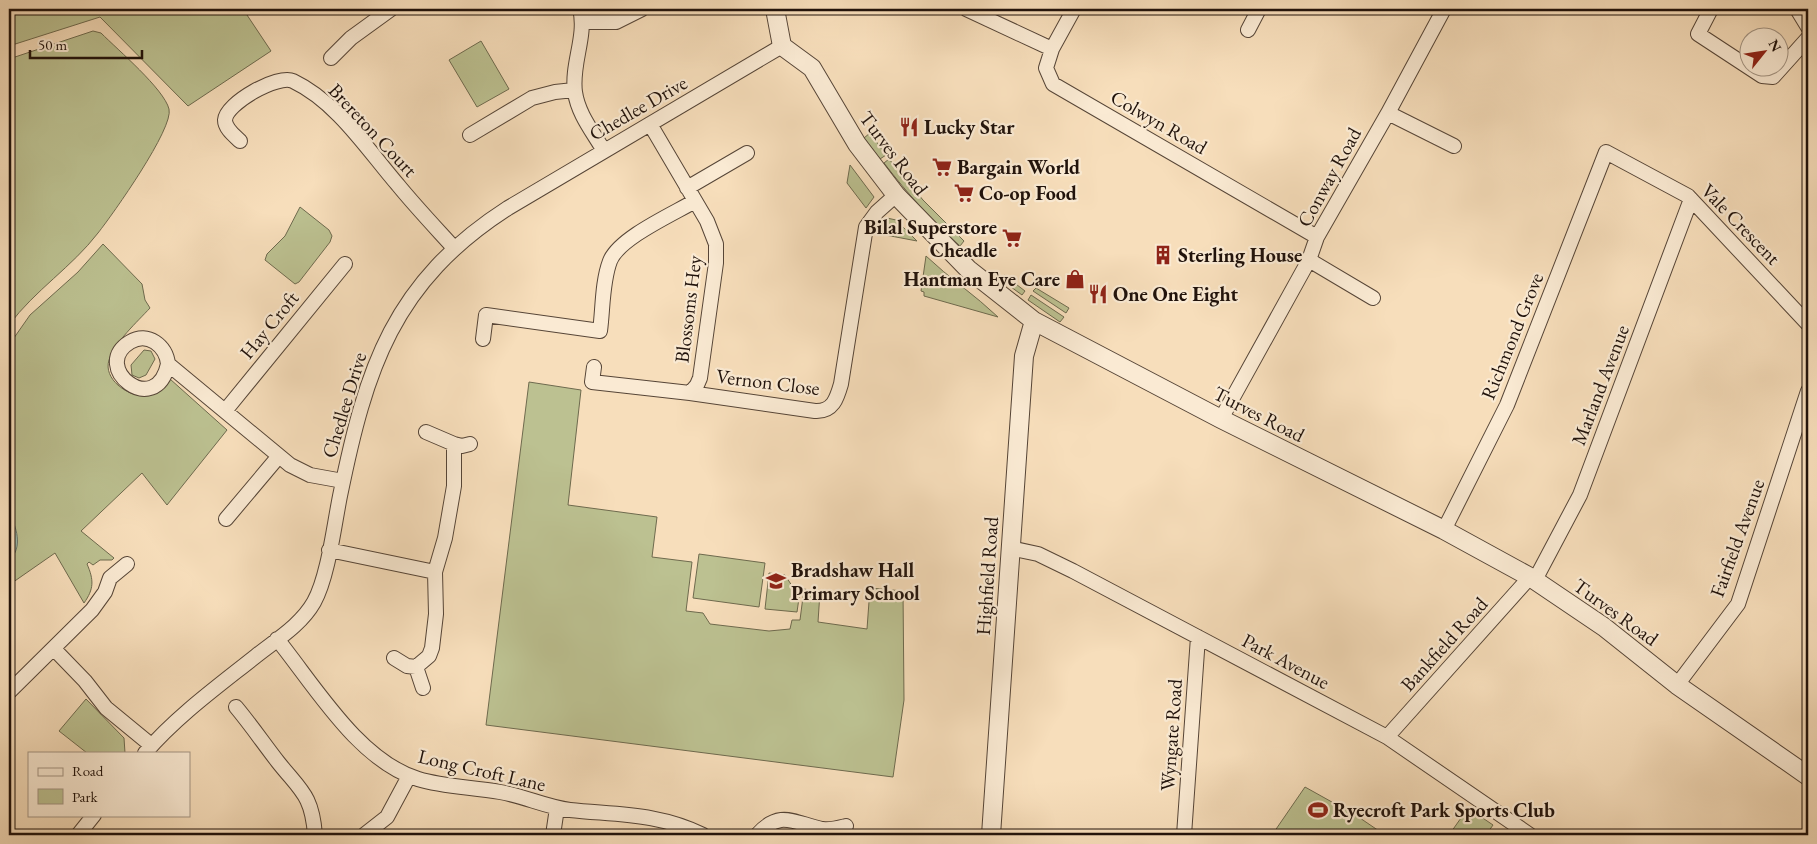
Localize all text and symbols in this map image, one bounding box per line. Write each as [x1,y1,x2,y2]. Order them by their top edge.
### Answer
scale bar [30,28,142,60]
north arrow [1740,28,1790,78]
text: 50 m [38,35,67,54]
text: N [1765,36,1786,55]
street label: Chedlee Drive [584,69,692,147]
street label: Brereton Court [323,78,424,183]
street label: Colwyn Road [1106,84,1213,161]
street label: Turves Road [854,106,935,201]
place label: Lucky Star [924,114,1015,140]
restaurant icon: Lucky Star [898,116,920,138]
street label: Conway Road [1291,122,1367,231]
place label: Bargain World [957,154,1080,180]
supermarket icon: Bargain World [931,156,953,178]
street label: Vale Crescent [1696,178,1787,271]
place label: Co-op Food [979,180,1077,206]
supermarket icon: Co-op Food [953,182,975,204]
place label: Bilal Superstore Cheadle [864,214,997,263]
supermarket icon: Bilal Superstore Cheadle [1001,227,1023,249]
place label: Sterling House [1178,242,1302,268]
building icon: Sterling House [1152,244,1174,266]
street label: Blossoms Hey [669,254,708,364]
place label: Hantman Eye Care [903,266,1060,292]
shop icon: Hantman Eye Care [1064,268,1086,290]
street label: Richmond Grove [1475,269,1549,403]
place label: One One Eight [1113,281,1238,307]
restaurant icon: One One Eight [1087,283,1109,305]
street label: Hay Croft [234,285,305,364]
street label: Marland Avenue [1565,321,1635,449]
street label: Chedlee Drive [316,349,372,461]
street label: Vernon Close [715,363,821,401]
street label: Turves Road [1209,380,1310,448]
street label: Fairfield Avenue [1704,475,1770,601]
street label: Highfield Road [970,515,1004,636]
place label: Bradshaw Hall Primary School [791,557,920,606]
school or university icon: Bradshaw Hall Primary School [765,570,787,592]
street label: Turves Road [1568,572,1664,652]
street label: Bankfield Road [1395,591,1494,697]
street label: Park Avenue [1238,627,1334,695]
street label: Wyngate Road [1154,677,1188,792]
street label: Long Croft Lane [416,743,549,797]
legend [28,752,190,816]
text: Road [72,761,104,780]
text: Park [72,787,99,806]
place label: Ryecroft Park Sports Club [1333,797,1555,823]
sports icon: Ryecroft Park Sports Club [1307,799,1329,821]

